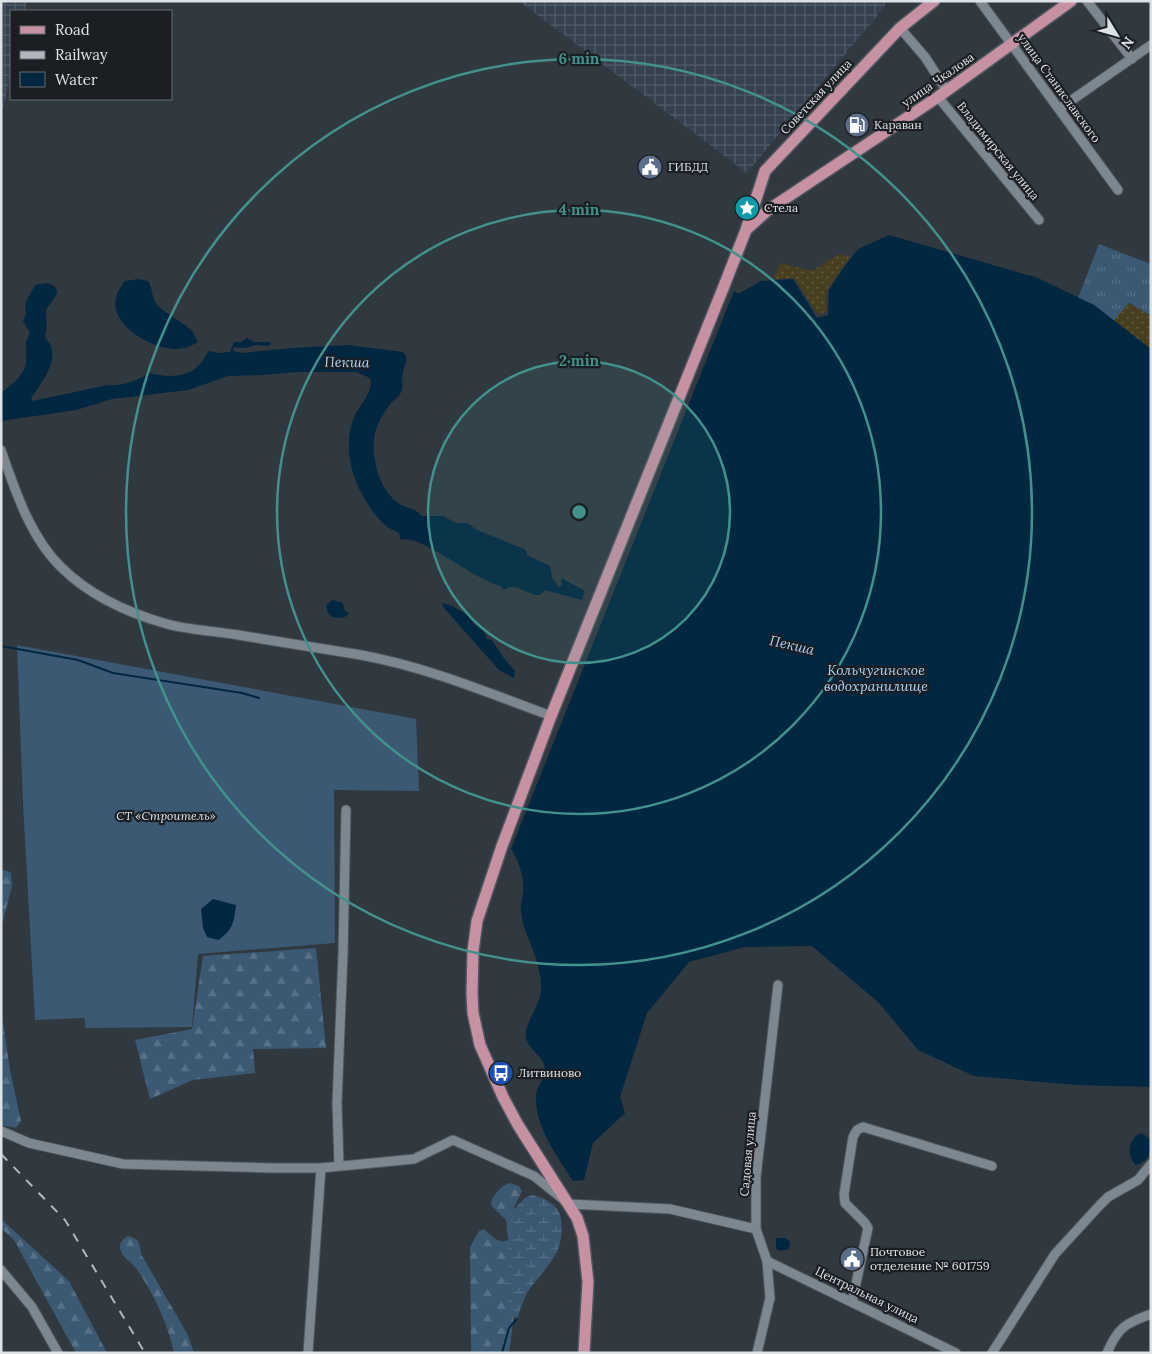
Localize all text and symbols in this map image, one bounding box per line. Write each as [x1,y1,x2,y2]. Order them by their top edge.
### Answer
legend [10,10,172,100]
north arrow [1092,10,1142,60]
text: Road [55,20,90,39]
street label: улица Станиславского [1015,30,1104,145]
text: N [1117,33,1138,53]
text: Railway [55,45,108,64]
text: 6 min [559,49,600,68]
street label: улица Чкалова [899,49,977,110]
street label: Советская улица [777,56,854,137]
text: Water [55,70,98,89]
street label: Владимирская улица [954,99,1043,203]
fuel station icon: Караван [844,112,870,138]
place label: Караван [874,117,922,132]
public building icon: ГИБДД [637,154,663,180]
place label: ГИБДД [668,159,708,174]
place icon: Стела [734,195,760,221]
text: 4 min [559,200,600,219]
place label: Стела [764,200,798,215]
text: 2 min [559,351,600,370]
water label: Пекша [324,353,370,371]
centre of rings [570,503,588,521]
water label: Пекша [768,631,816,659]
water label: Кольчугинское водохранилище [824,661,928,695]
park label: СТ «Строитель» [116,808,216,823]
bus stop icon: Литвиново [488,1060,514,1086]
place label: Литвиново [518,1065,581,1080]
street label: Садовая улица [736,1111,759,1197]
place label: Почтовое отделение № 601759 [870,1244,990,1273]
public building icon: Почтовое отделение № 601759 [839,1246,865,1272]
street label: Центральная улица [813,1263,921,1326]

